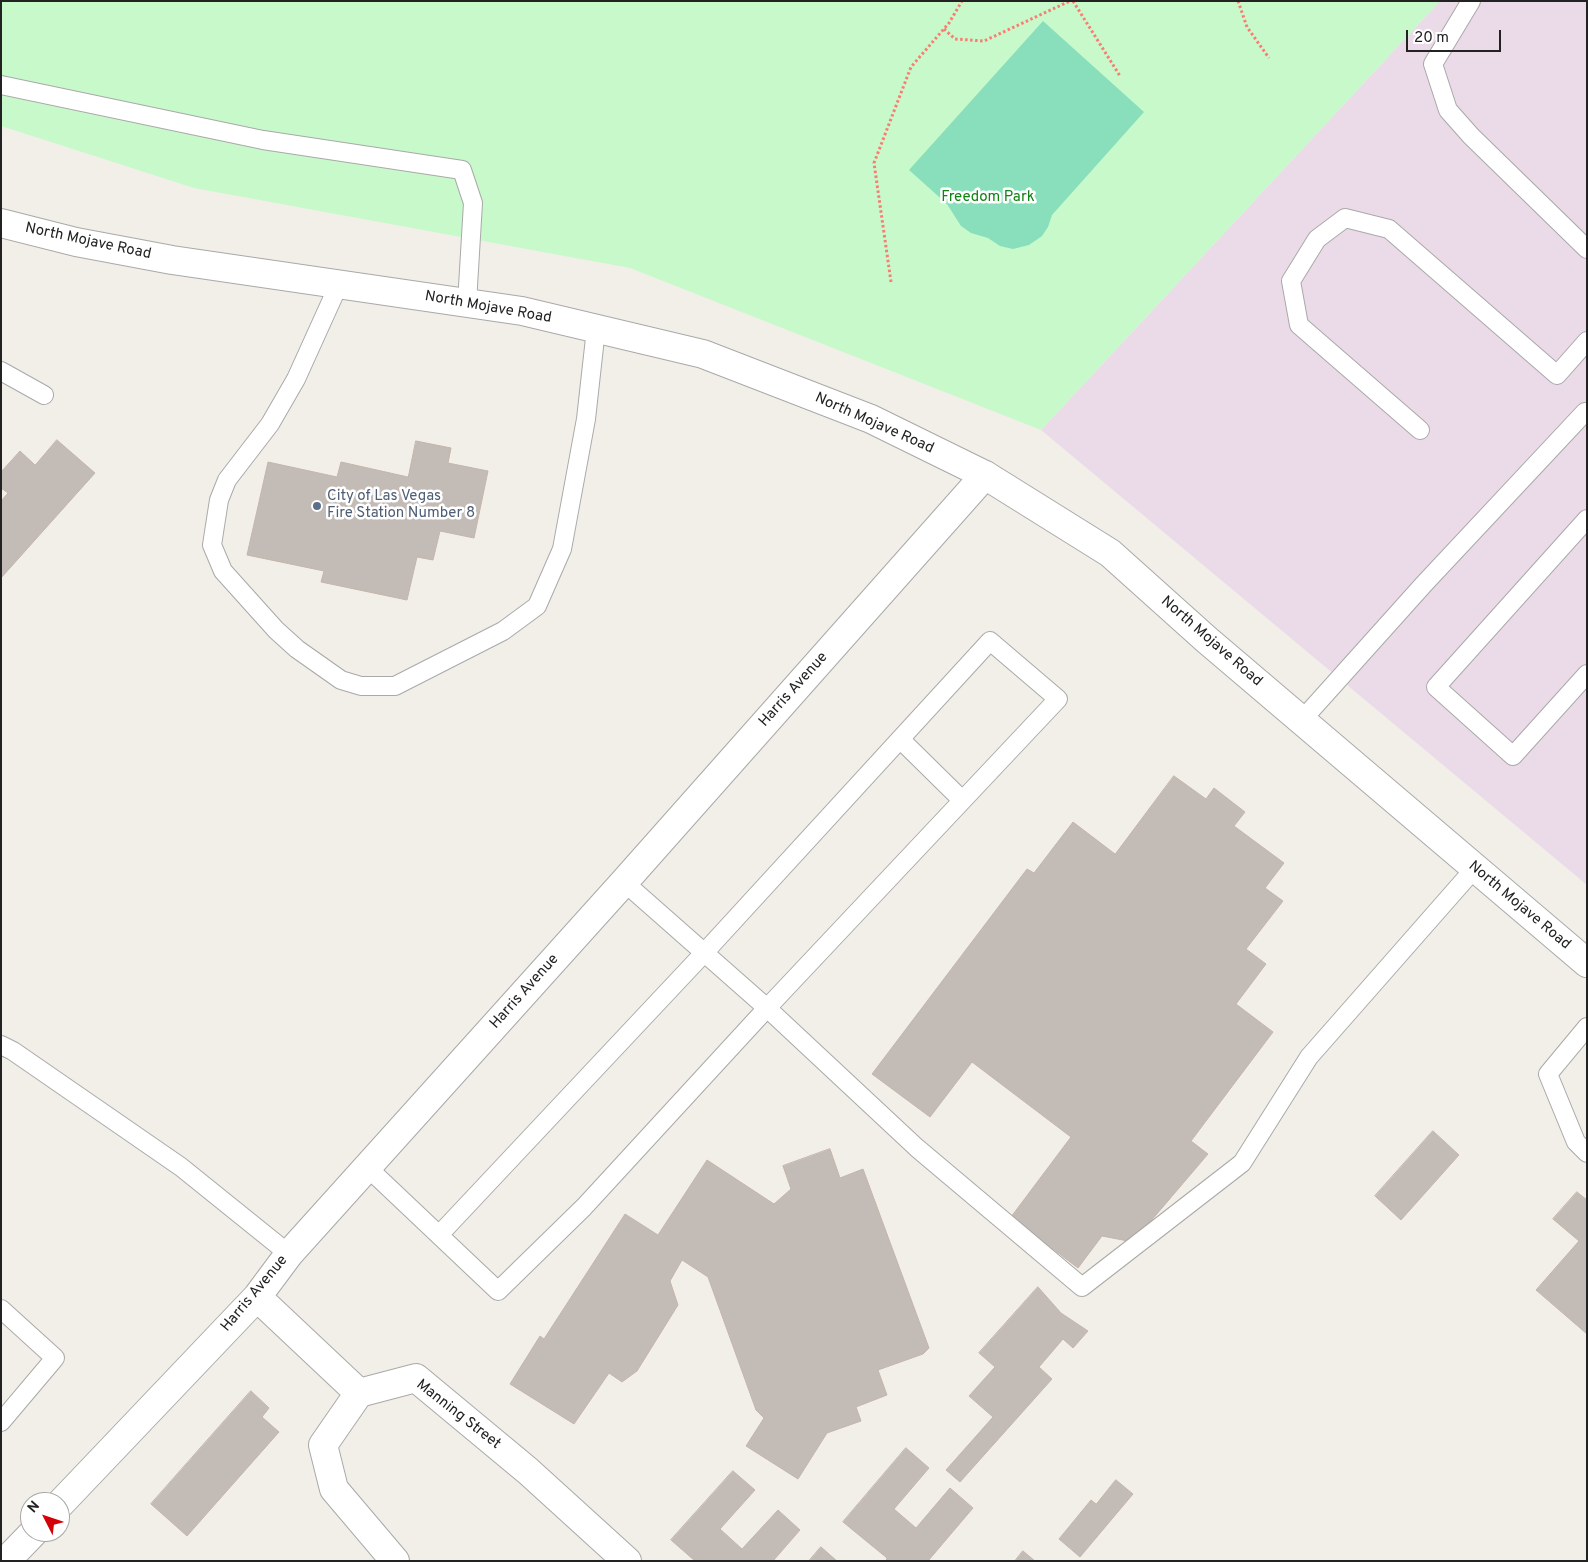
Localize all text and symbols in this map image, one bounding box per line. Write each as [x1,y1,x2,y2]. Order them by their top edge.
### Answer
scale bar [1408,20,1503,52]
text: 20 m [1414,29,1449,48]
park label: Freedom Park [941,189,1035,207]
street label: North Mojave Road [23,220,153,264]
street label: North Mojave Road [423,288,553,328]
street label: North Mojave Road [812,390,936,458]
place label: City of Las Vegas Fire Station Number 8 [327,488,475,523]
marker: City of Las Vegas Fire Station Number 8 [311,500,323,512]
street label: North Mojave Road [1157,593,1265,691]
street label: Harris Avenue [756,649,832,731]
street label: North Mojave Road [1464,858,1574,954]
street label: Harris Avenue [487,951,563,1033]
street label: Harris Avenue [218,1252,292,1336]
street label: Manning Street [412,1376,504,1454]
north arrow [20,1492,70,1542]
text: N [24,1498,44,1517]

